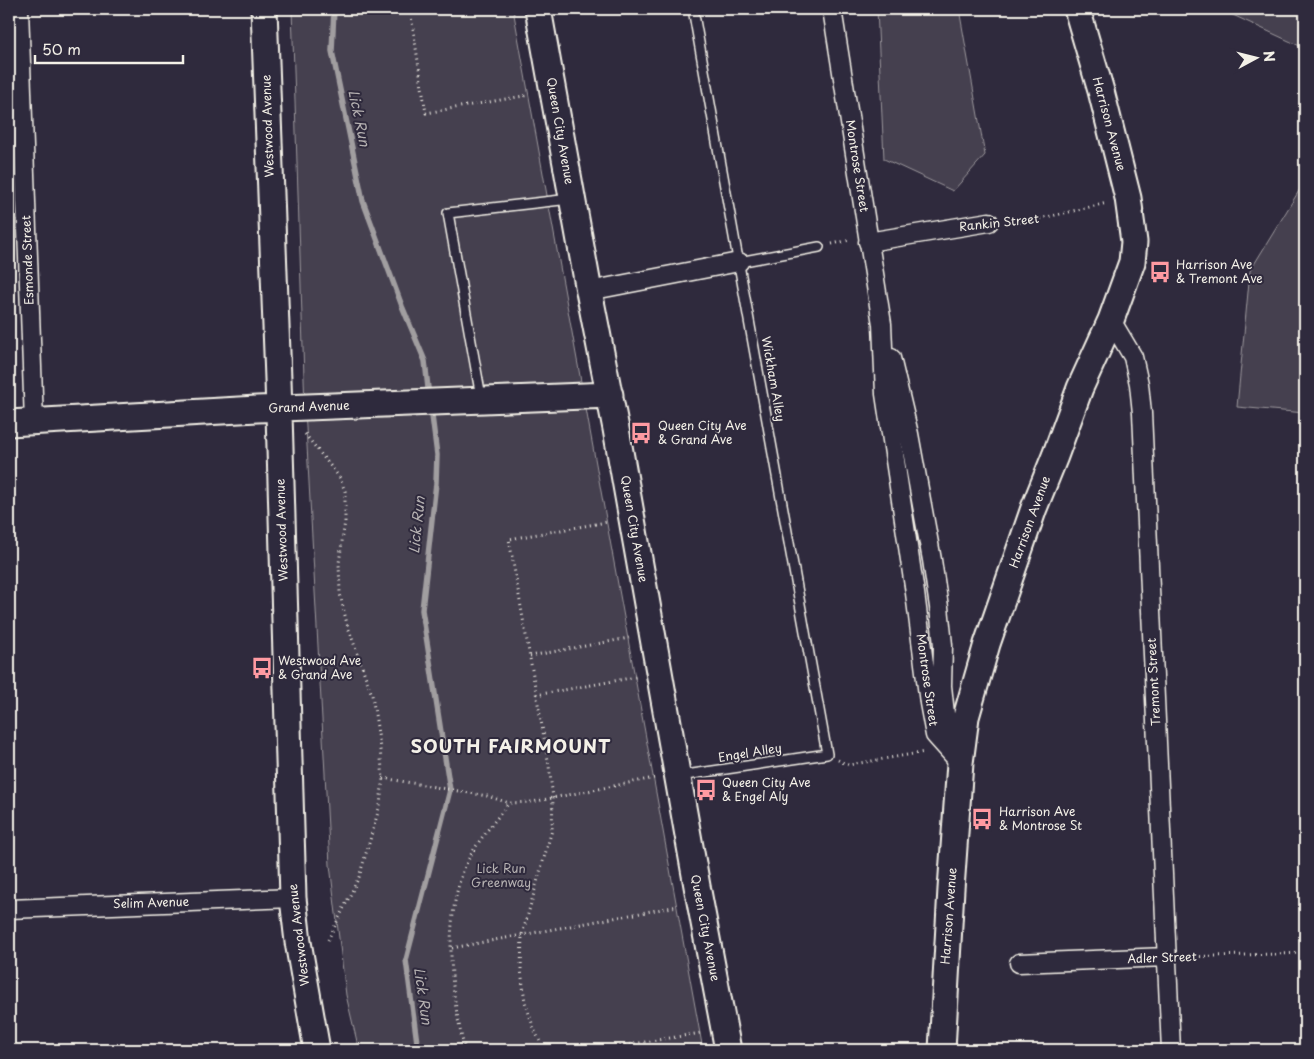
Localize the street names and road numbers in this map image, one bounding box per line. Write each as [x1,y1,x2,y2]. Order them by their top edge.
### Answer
street label: Westwood Avenue [256,74,278,178]
street label: Harrison Avenue [1089,75,1131,173]
street label: Queen City Avenue [543,76,579,186]
street label: Montrose Street [842,118,874,213]
street label: Rankin Street [958,209,1040,235]
street label: Esmonde Street [16,215,38,305]
street label: Wickham Alley [758,335,790,423]
street label: Grand Avenue [268,396,350,416]
street label: Harrison Avenue [1004,473,1054,570]
street label: Queen City Avenue [617,474,653,584]
street label: Westwood Avenue [270,478,292,582]
street label: Montrose Street [913,632,943,727]
street label: Tremont Street [1142,637,1164,726]
street label: Engel Alley [717,738,783,766]
street label: Harrison Avenue [936,866,960,965]
street label: Queen City Avenue [687,873,725,983]
street label: Westwood Avenue [283,883,313,987]
street label: Selim Avenue [113,892,190,912]
street label: Adler Street [1127,947,1197,967]

